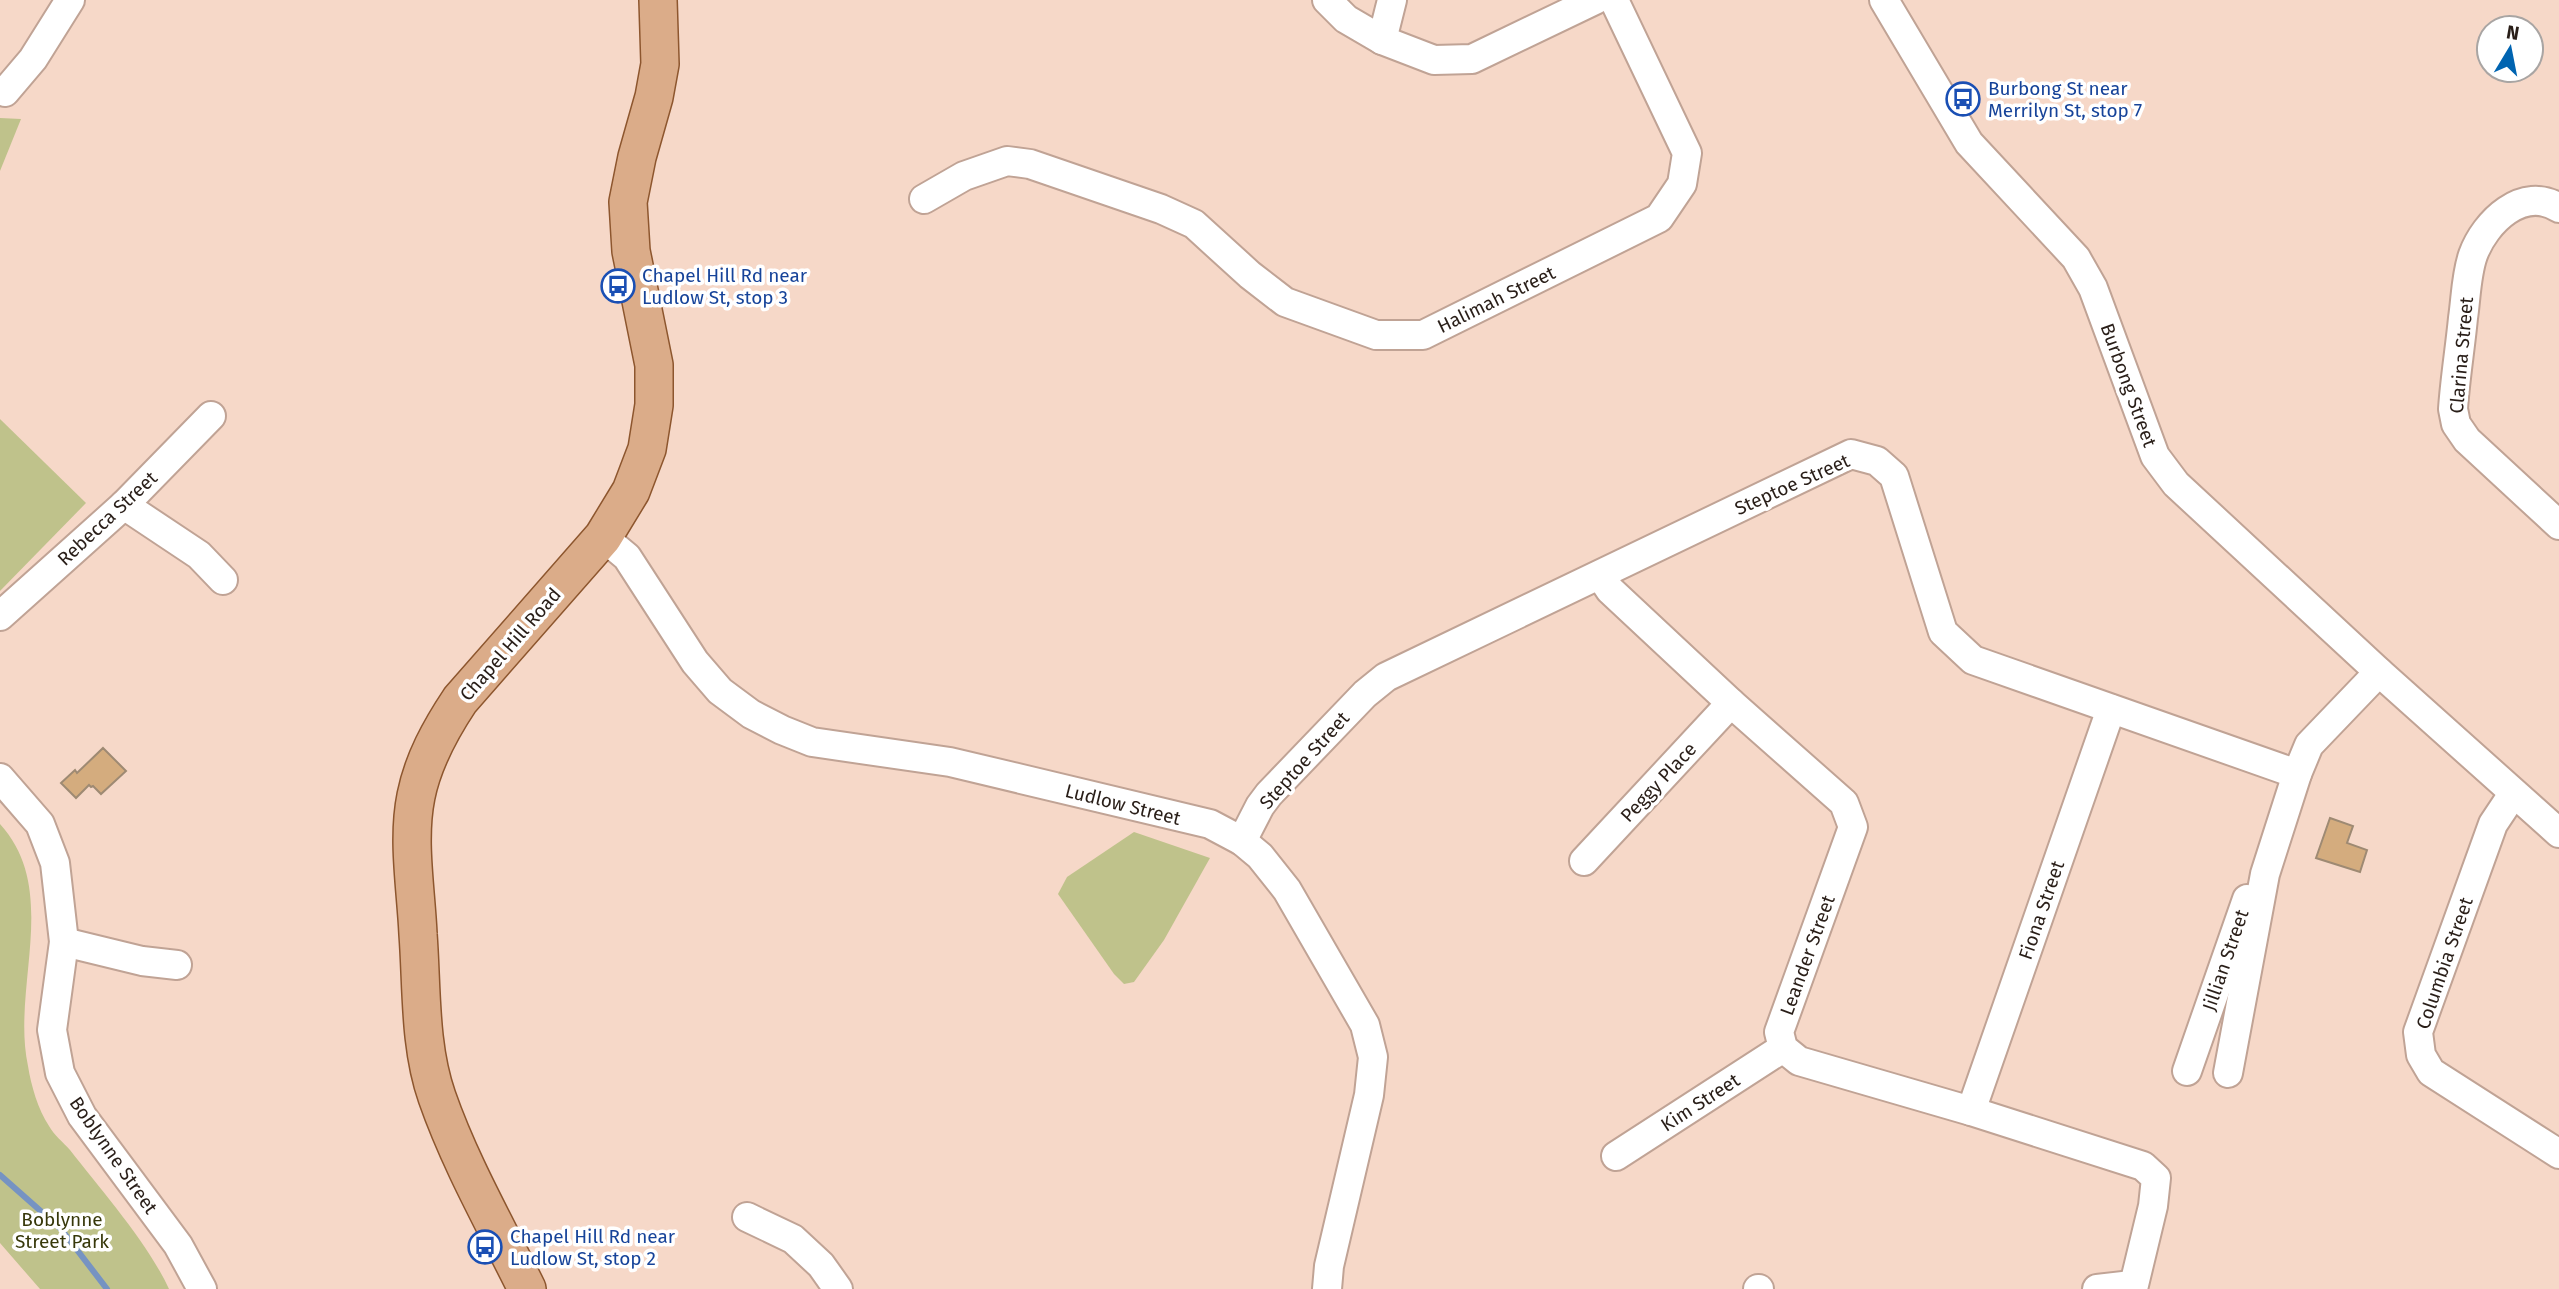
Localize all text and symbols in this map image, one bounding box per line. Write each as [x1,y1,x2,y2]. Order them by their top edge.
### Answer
north arrow [2475,14,2545,84]
text: N [2505,20,2521,45]
place label: Burbong St near Merrilyn St, stop 7 [1988,77,2142,122]
bus stop icon: Burbong St near Merrilyn St, stop 7 [1944,80,1982,118]
street label: Halimah Street [1434,261,1559,338]
place label: Chapel Hill Rd near Ludlow St, stop 3 [642,264,808,309]
bus stop icon: Chapel Hill Rd near Ludlow St, stop 3 [599,267,637,305]
street label: Clarina Street [2445,296,2478,414]
street label: Burbong Street [2096,320,2162,450]
street label: Steptoe Street [1731,449,1853,520]
street label: Rebecca Street [53,466,162,570]
street label: Chapel Hill Road [455,583,566,706]
street label: Steptoe Street [1255,707,1354,814]
street label: Peggy Place [1616,738,1701,827]
street label: Ludlow Street [1063,779,1183,830]
street label: Fiona Street [2014,858,2069,963]
street label: Leander Street [1775,892,1840,1018]
street label: Columbia Street [2411,894,2478,1032]
street label: Jillian Street [2197,906,2254,1014]
street label: Kim Street [1657,1068,1744,1136]
street label: Boblynne Street [65,1092,163,1218]
park label: Boblynne Street Park [15,1208,109,1253]
place label: Chapel Hill Rd near Ludlow St, stop 2 [510,1225,676,1270]
bus stop icon: Chapel Hill Rd near Ludlow St, stop 2 [466,1228,504,1266]

